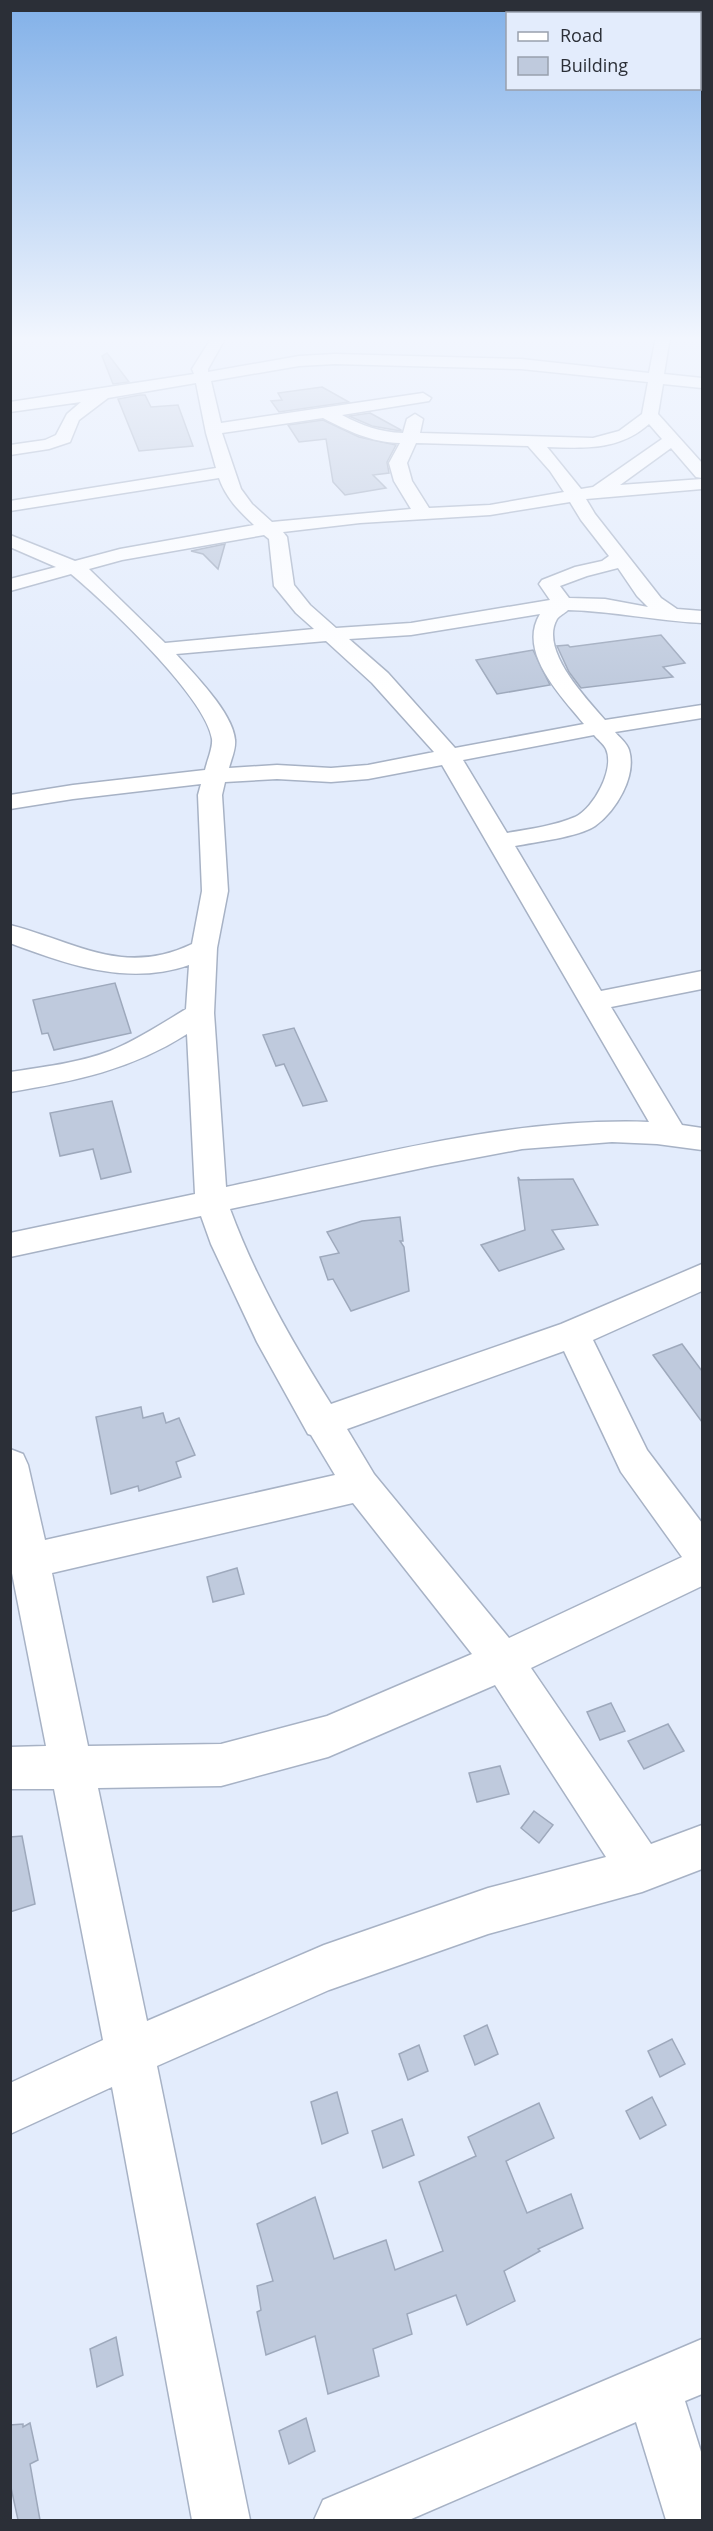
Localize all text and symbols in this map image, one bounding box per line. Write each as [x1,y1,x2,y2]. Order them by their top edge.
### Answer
legend [506,12,701,90]
text: Road [560,23,603,47]
text: Building [560,53,628,77]

